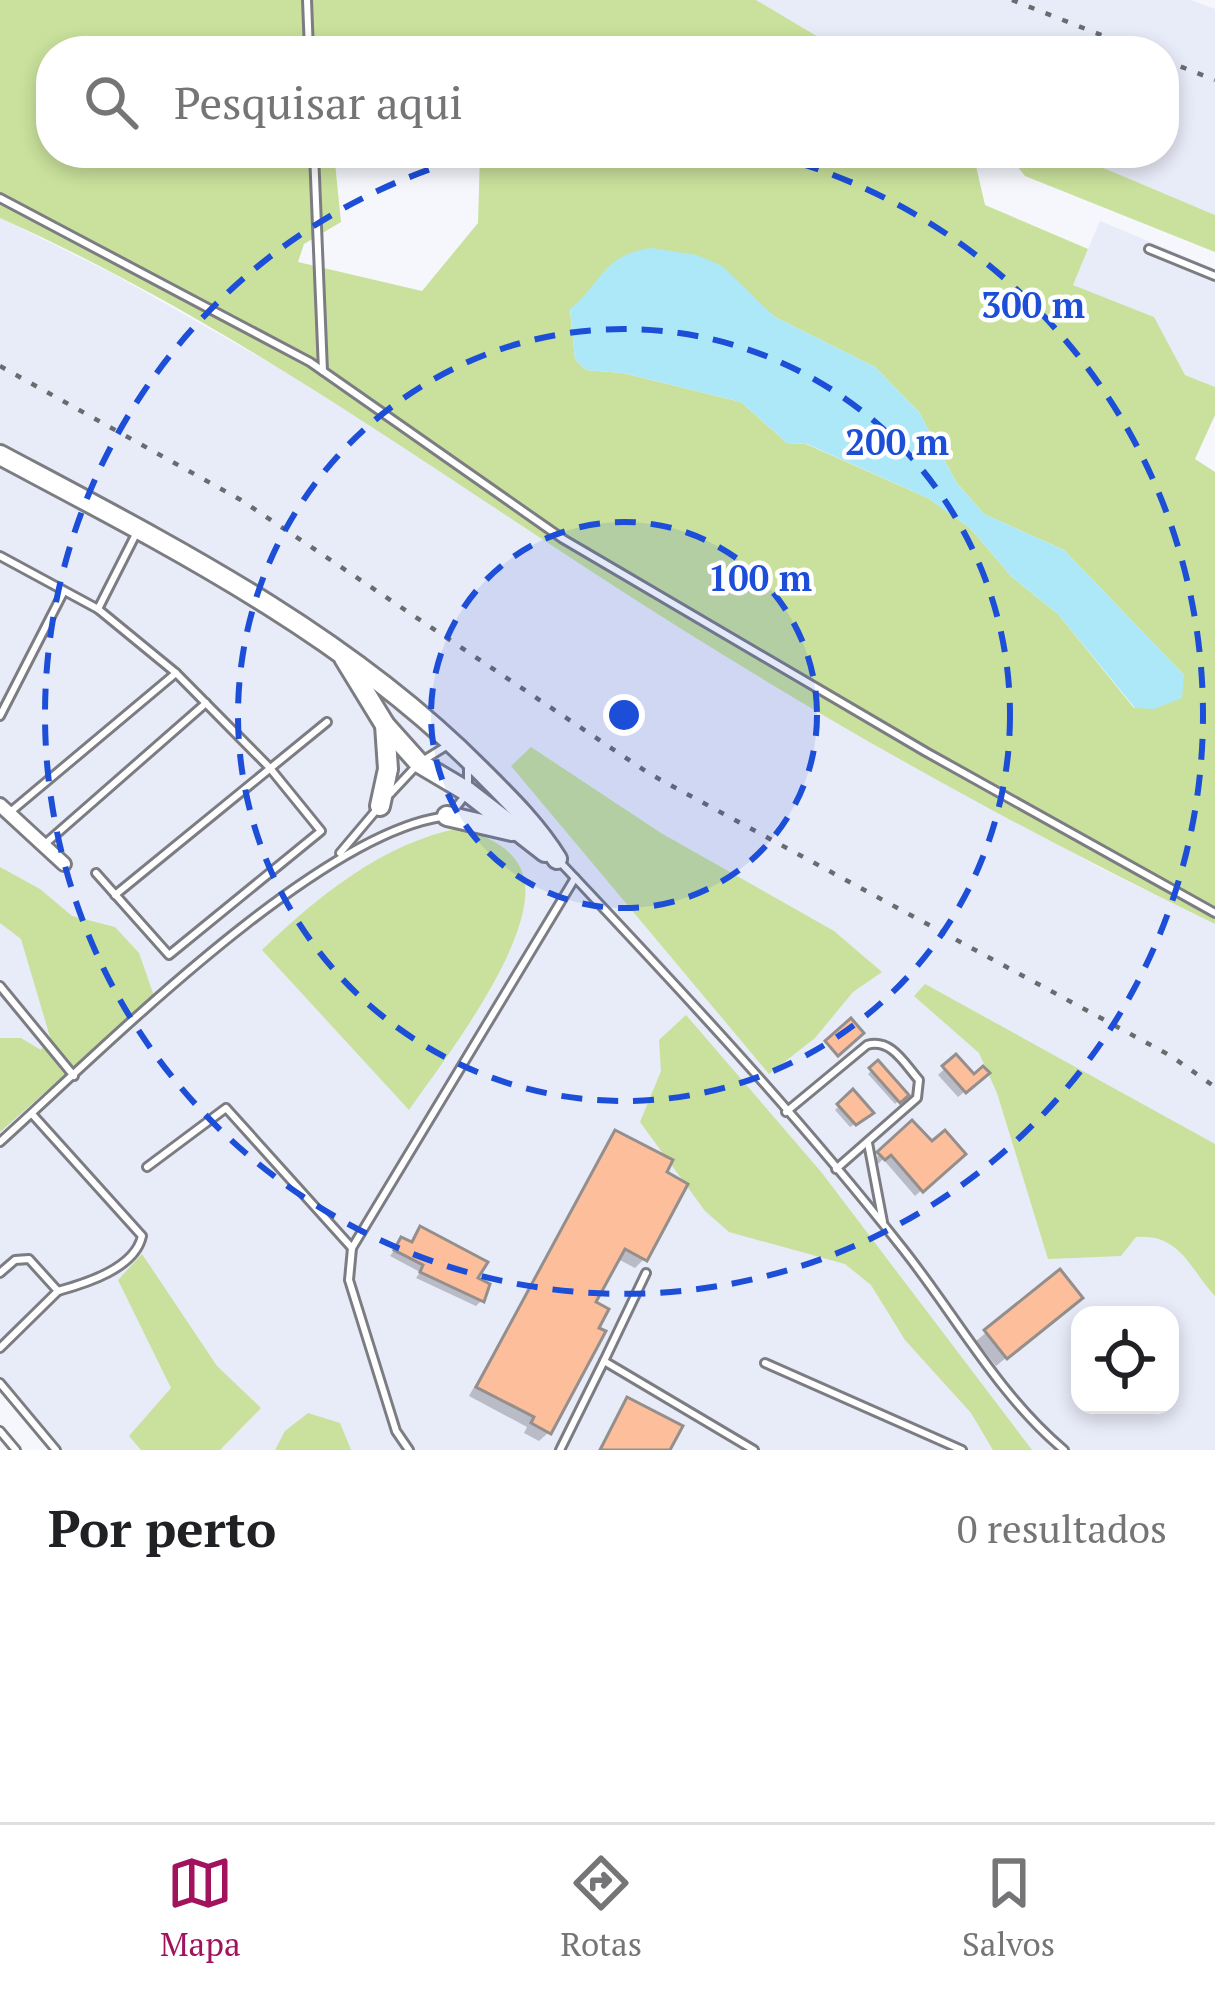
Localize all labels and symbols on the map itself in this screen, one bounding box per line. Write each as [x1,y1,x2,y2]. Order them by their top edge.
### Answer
text: 300 m [981,281,1085,328]
text: 200 m [845,418,949,465]
text: 100 m [708,554,812,601]
centre of rings [603,694,645,736]

